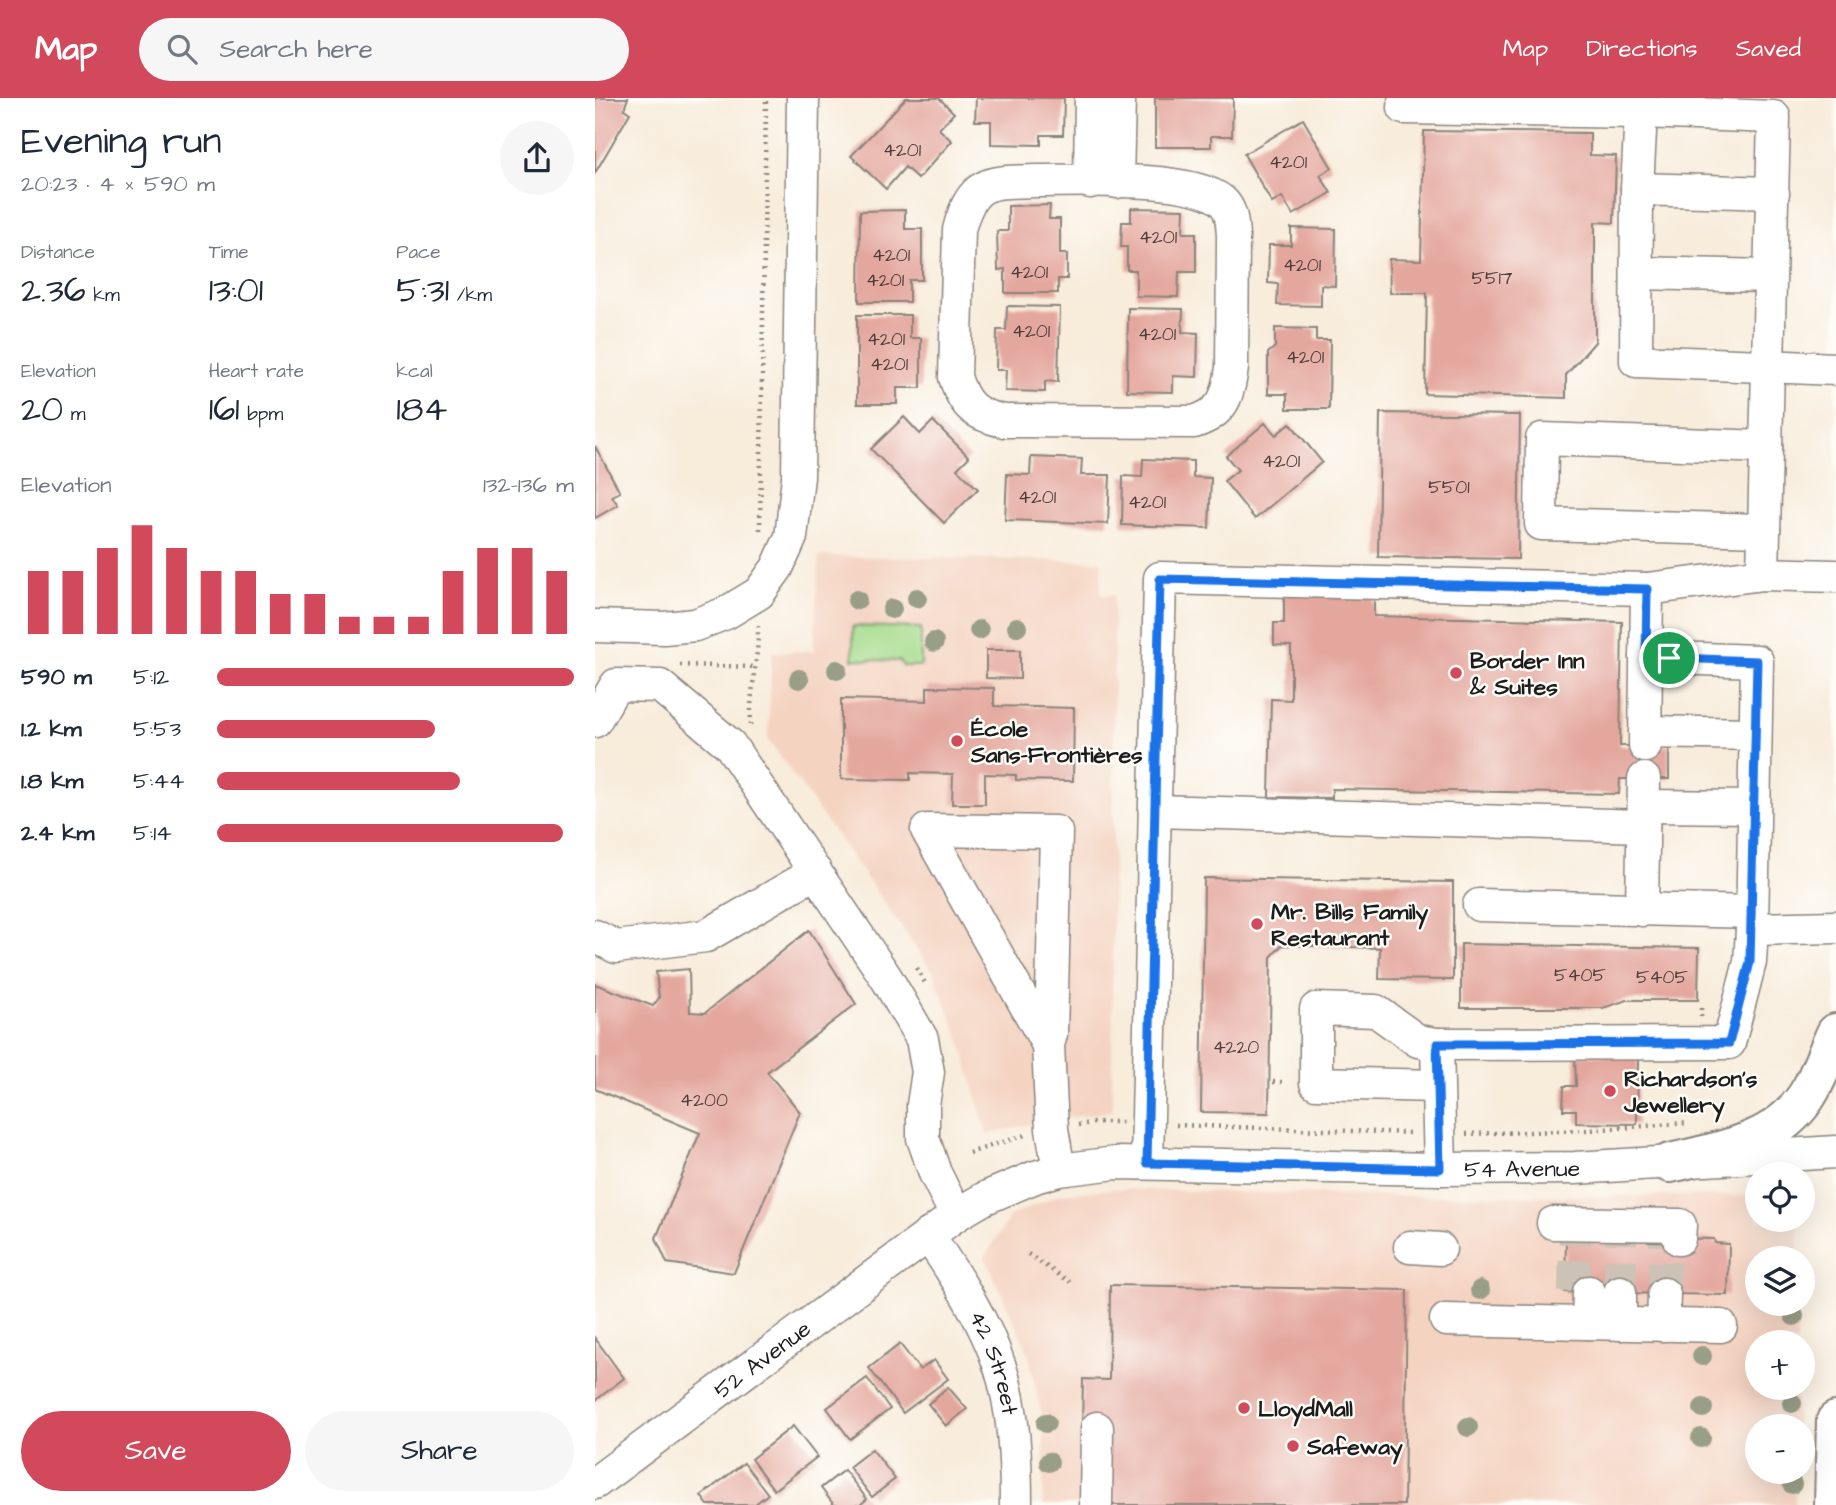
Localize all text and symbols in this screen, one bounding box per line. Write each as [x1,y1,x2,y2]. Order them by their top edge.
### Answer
search box [139,18,629,81]
text: Map [35,26,97,72]
icon: search [163,30,201,68]
text: Search here [219,31,373,67]
text: Map [1503,32,1548,66]
text: Directions [1586,32,1698,66]
text: Saved [1736,32,1801,66]
text: Evening run [21,116,222,168]
button: share [500,121,574,195]
house number: 4201 [883,137,922,164]
house number: 4201 [1269,149,1308,176]
text: 20:23 · 4 × 590 m [21,168,215,200]
house number: 4201 [1139,224,1178,251]
text: Distance [21,239,95,266]
text: Time [209,239,248,266]
text: Pace [396,239,440,266]
house number: 4201 [872,242,911,269]
house number: 4201 [1283,252,1322,279]
house number: 4201 [1010,259,1049,286]
house number: 5517 [1471,265,1513,292]
text: 2.36 [21,266,86,315]
text: 13:01 [209,266,263,315]
text: 5:31 [396,266,449,315]
house number: 4201 [866,267,905,294]
text: km [86,282,120,309]
text: /km [449,282,492,309]
house number: 4201 [1012,318,1051,345]
house number: 4201 [1138,321,1177,348]
house number: 4201 [867,326,906,353]
house number: 4201 [1286,344,1325,371]
house number: 4201 [870,351,909,378]
text: Elevation [21,358,96,385]
text: Heart rate [209,358,304,385]
text: kcal [396,358,433,385]
text: 20 [21,385,63,434]
text: 161 [209,385,240,434]
text: 184 [396,385,447,434]
text: m [63,401,86,428]
text: bpm [240,401,283,428]
house number: 4201 [1262,448,1301,475]
text: Elevation [21,469,112,501]
text: 132–136 m [483,469,574,501]
house number: 5501 [1428,474,1470,501]
house number: 4201 [1018,484,1057,511]
house number: 4201 [1128,489,1167,516]
pin [1639,628,1699,688]
icon: arrive [1650,639,1688,677]
place label: Border Inn & Suites [1469,645,1585,703]
text: 590 m [21,661,92,693]
text: 5:12 [133,661,169,693]
marker: Border Inn & Suites [1448,665,1464,681]
text: 1.2 km [21,713,82,745]
text: 5:53 [133,713,181,745]
place label: École Sans-Frontières [970,713,1143,771]
marker: École Sans-Frontières [949,733,965,749]
text: 1.8 km [21,765,83,797]
text: 5:44 [133,765,184,797]
text: 2.4 km [21,817,94,849]
text: 5:14 [133,817,172,849]
place label: Mr. Bills Family Restaurant [1271,896,1429,954]
marker: Mr. Bills Family Restaurant [1249,916,1265,932]
house number: 5405 [1554,962,1606,989]
house number: 5405 [1636,964,1688,991]
house number: 4220 [1213,1034,1259,1061]
place label: Richardson's Jewellery [1623,1063,1758,1123]
marker: Richardson's Jewellery [1602,1083,1618,1099]
house number: 4200 [680,1087,728,1114]
street label: 54 Avenue [1464,1153,1580,1186]
map controls [1745,1162,1815,1484]
button: locate [1745,1162,1815,1232]
button: layers [1745,1246,1815,1316]
street label: 42 Street [961,1305,1026,1418]
street label: 52 Avenue [708,1313,818,1406]
button: + [1745,1330,1815,1400]
place label: LloydMall [1258,1393,1353,1427]
marker: LloydMall [1236,1400,1252,1416]
button: Save [21,1411,291,1491]
button: Share [305,1411,574,1491]
button: − [1745,1414,1815,1484]
place label: Safeway [1306,1431,1403,1465]
marker: Safeway [1285,1438,1301,1454]

